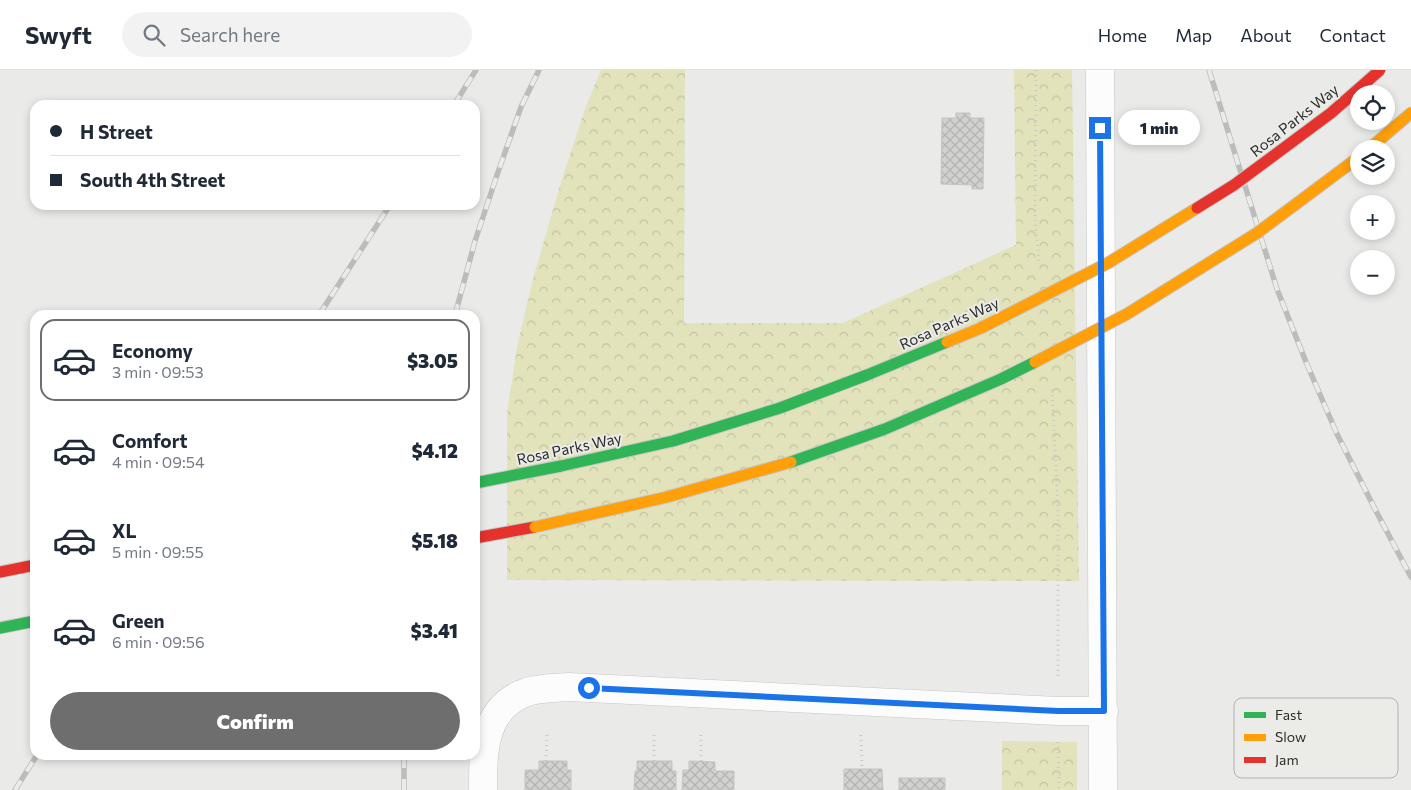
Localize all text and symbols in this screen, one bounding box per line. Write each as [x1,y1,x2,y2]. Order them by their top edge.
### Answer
search box [122,12,472,57]
text: Swyft [25,20,92,49]
icon: search [140,21,168,49]
text: Search here [180,23,280,46]
text: Home [1098,24,1147,46]
text: Map [1175,24,1212,46]
text: About [1240,24,1292,46]
text: Contact [1320,24,1386,46]
street label: Rosa Parks Way [1246,80,1342,160]
map controls [1350,85,1395,295]
button: locate [1350,85,1395,130]
callout: 1 min [1118,110,1200,146]
route end [1089,117,1111,139]
text: 1 min [1140,118,1178,137]
text: H Street [80,120,153,143]
button: layers [1350,140,1395,185]
text: South 4th Street [80,168,225,191]
button: + [1350,195,1395,240]
button: − [1350,250,1395,295]
street label: Rosa Parks Way [896,293,1002,353]
icon: car [52,338,97,383]
text: Economy [112,339,193,362]
text: $3.05 [407,349,458,372]
text: 3 min · 09:53 [112,362,204,381]
icon: car [52,428,97,473]
street label: Rosa Parks Way [515,428,623,468]
text: Comfort [112,429,188,452]
text: $4.12 [411,439,458,462]
text: 4 min · 09:54 [112,452,205,471]
icon: car [52,518,97,563]
text: XL [112,519,137,542]
text: $5.18 [411,529,458,552]
text: 5 min · 09:55 [112,542,204,561]
icon: car [52,608,97,653]
text: Green [112,609,164,632]
text: $3.41 [411,619,458,642]
text: 6 min · 09:56 [112,632,205,651]
route start [578,677,600,699]
button: Confirm [50,692,460,750]
legend [1234,698,1398,778]
text: Fast [1275,706,1302,723]
text: Slow [1275,728,1306,745]
text: Jam [1275,751,1299,768]

